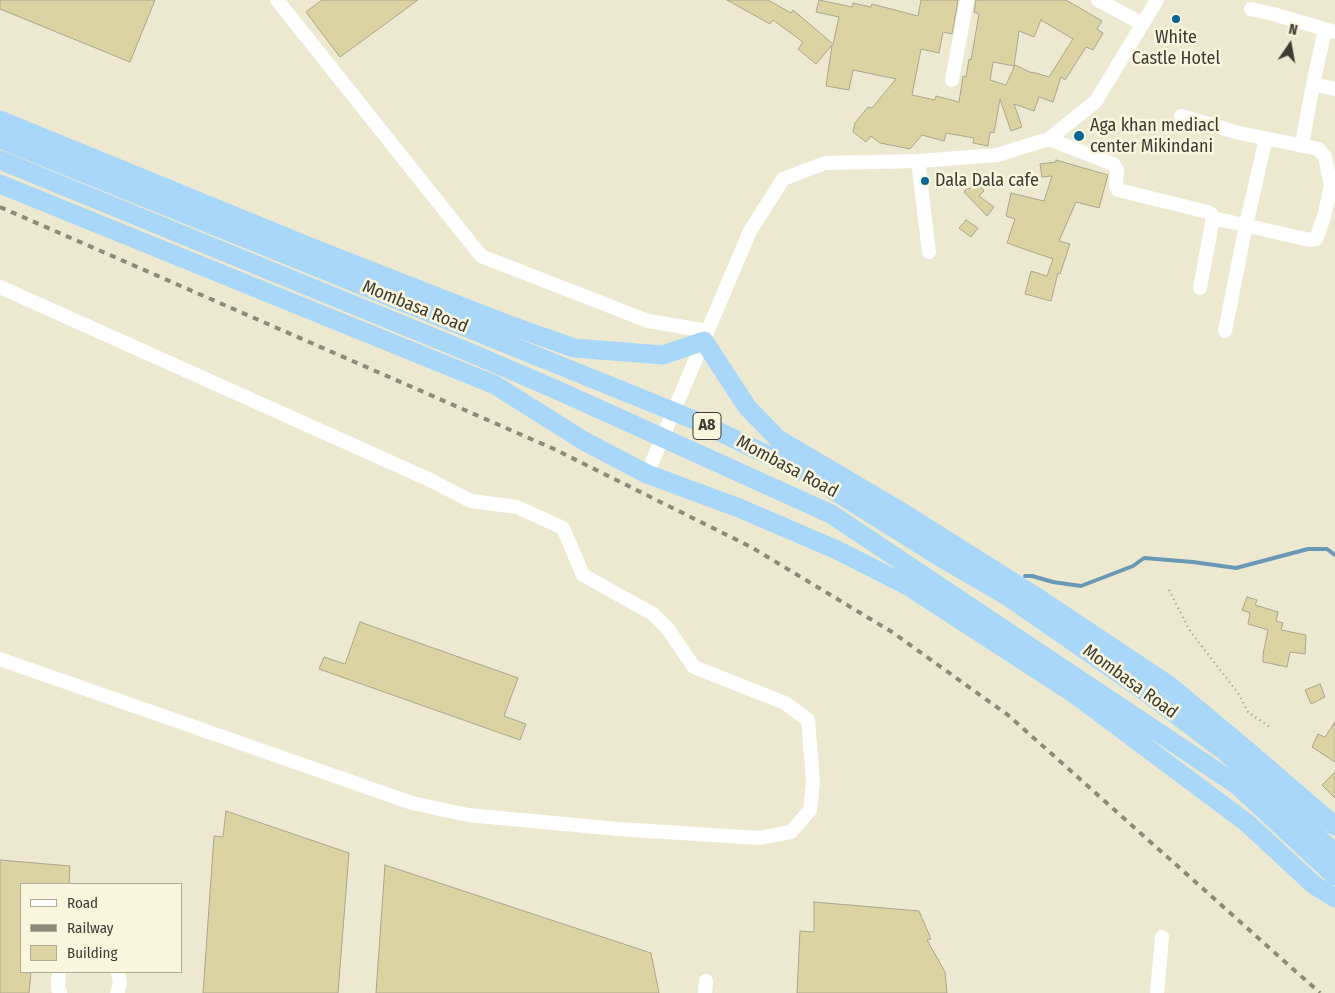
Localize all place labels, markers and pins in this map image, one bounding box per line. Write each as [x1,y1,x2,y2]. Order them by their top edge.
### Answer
marker: White Castle Hotel [1170,13,1182,25]
place label: White Castle Hotel [1132,27,1220,70]
place label: Aga khan mediacl center Mikindani [1090,115,1219,158]
marker: Aga khan mediacl center Mikindani [1072,129,1086,143]
place label: Dala Dala cafe [935,170,1039,192]
marker: Dala Dala cafe [919,175,931,187]

